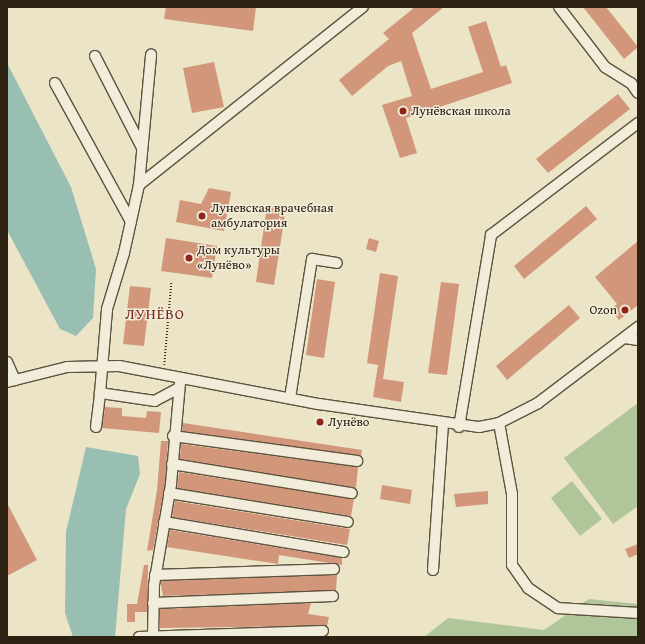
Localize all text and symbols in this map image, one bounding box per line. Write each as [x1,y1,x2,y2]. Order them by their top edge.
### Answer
place label: Лунёвская школа [411,103,511,119]
marker: Лунёвская школа [398,106,408,116]
place label: Луневская врачебная амбулатория [211,201,334,232]
marker: Луневская врачебная амбулатория [196,210,208,222]
place label: Дом культуры «Лунёво» [197,243,280,274]
marker: Дом культуры «Лунёво» [184,253,194,263]
place label: Ozon [589,302,617,318]
district label: ЛУНЁВО [125,305,185,323]
marker: Ozon [620,305,630,315]
place label: Лунёво [328,414,369,430]
marker: Лунёво [315,417,325,427]

